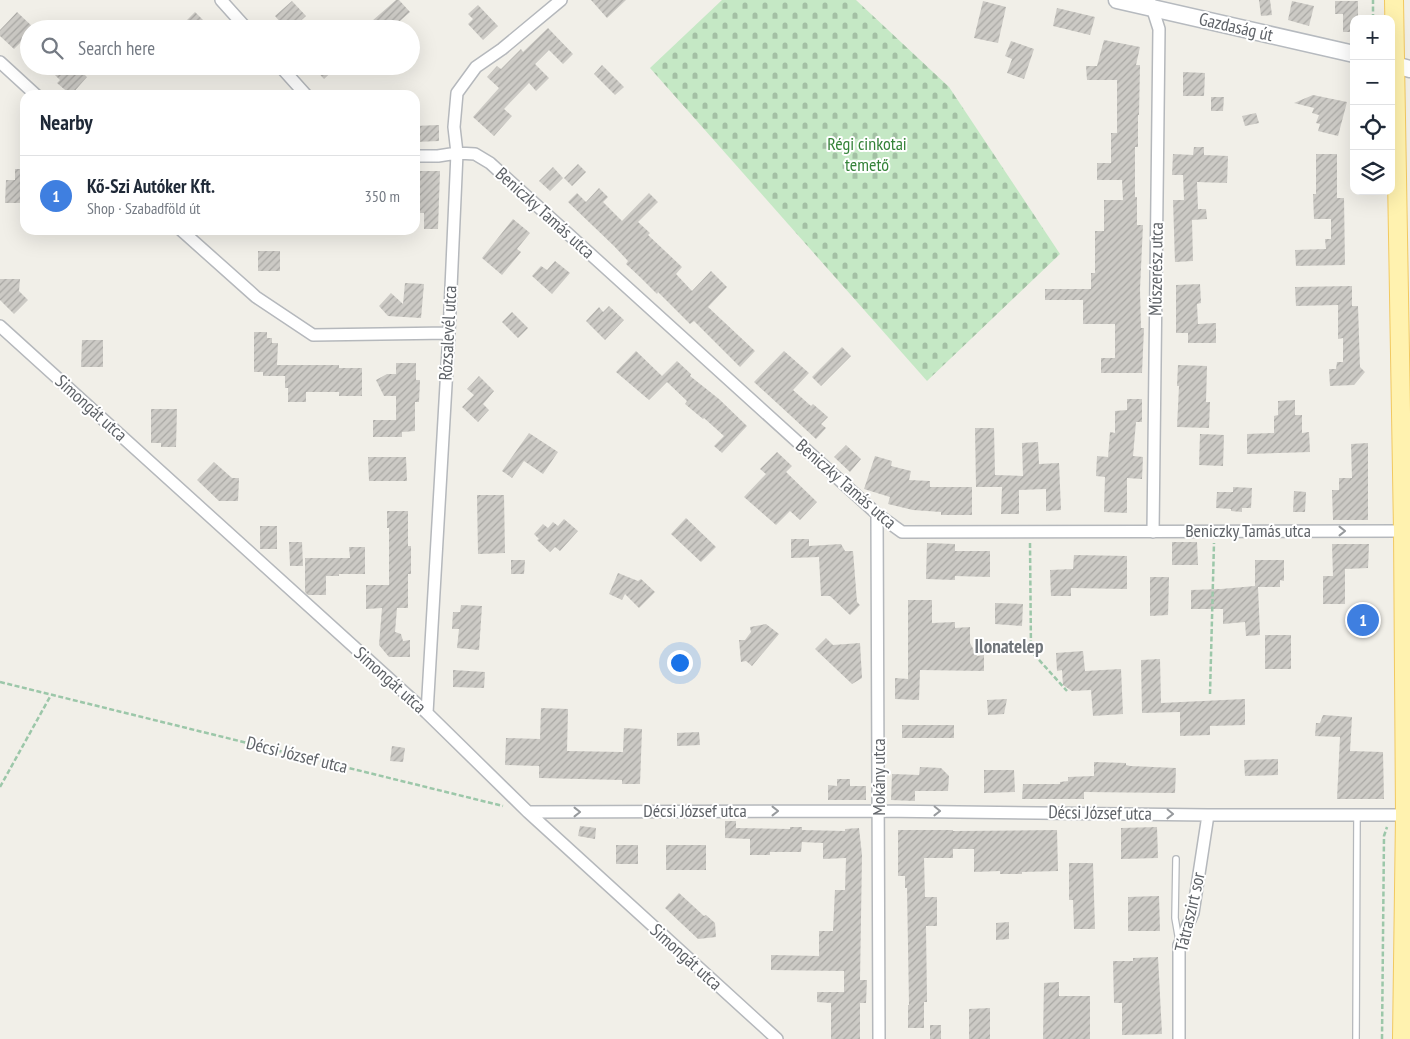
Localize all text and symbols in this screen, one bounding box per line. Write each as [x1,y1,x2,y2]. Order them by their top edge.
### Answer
street label: Gazdaság út [1197,7,1275,46]
map controls [1350,15,1395,195]
button: + [1350,15,1395,60]
search box [20,20,420,75]
icon: search [38,34,66,62]
text: Search here [78,36,155,60]
button: − [1350,60,1395,105]
button: locate [1350,105,1395,150]
text: Nearby [40,109,93,136]
park label: Régi cinkotai temető [827,132,907,176]
button: layers [1350,150,1395,195]
street label: Beniczky Tamás utca [491,162,600,263]
text: Kő-Szi Autóker Kft. [87,174,215,198]
text: 1 [52,186,60,206]
text: 350 m [365,186,400,206]
text: Shop · Szabadföld út [87,198,201,218]
street label: Műszerész utca [1143,222,1168,316]
street label: Rózsalevél utca [434,285,461,381]
street label: Simongát utca [51,369,132,446]
street label: Beniczky Tamás utca [791,434,901,534]
street label: Beniczky Tamás utca [1185,519,1311,542]
one-way arrow [1338,526,1346,536]
pin: 1 [1347,601,1379,639]
district label: Ilonatelep [975,634,1044,658]
street label: Simongát utca [350,641,431,718]
your location [667,650,693,676]
street label: Décsi József utca [244,731,350,778]
street label: Mokány utca [867,738,890,816]
street label: Décsi József utca [643,799,747,822]
street label: Décsi József utca [1048,800,1152,825]
one-way arrow [771,806,779,816]
one-way arrow [933,806,941,817]
one-way arrow [574,807,581,817]
one-way arrow [1166,809,1174,819]
street label: Tátraszirt sor [1169,870,1210,954]
street label: Simongát utca [646,918,727,995]

